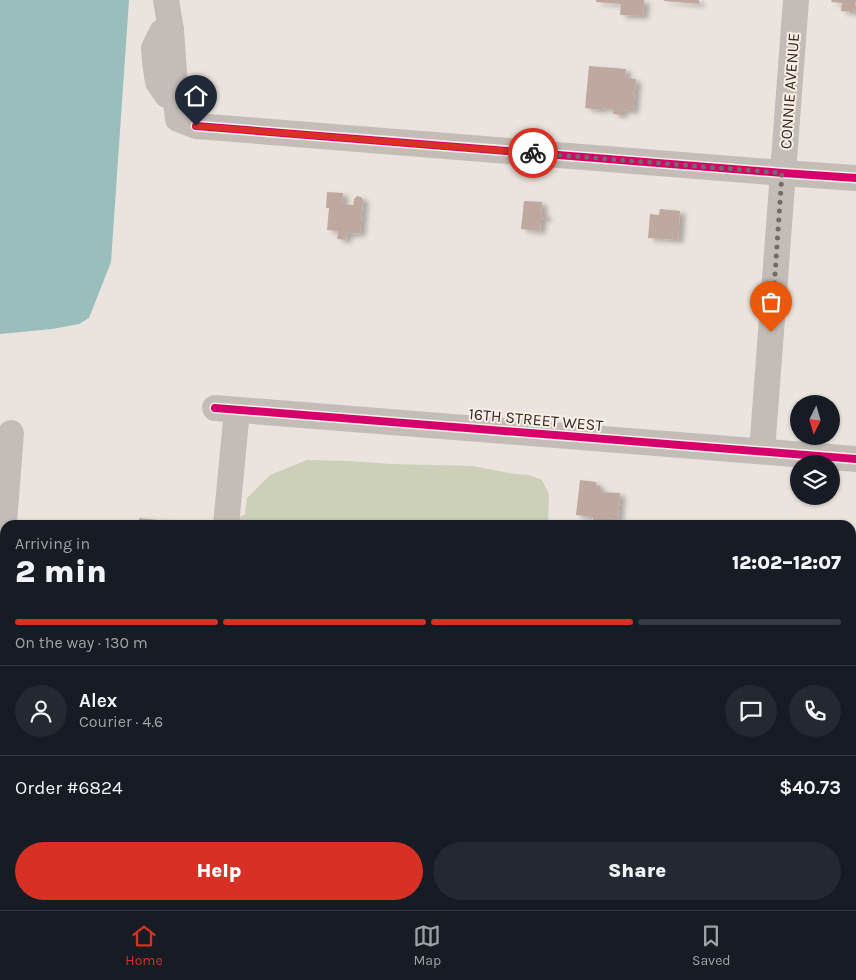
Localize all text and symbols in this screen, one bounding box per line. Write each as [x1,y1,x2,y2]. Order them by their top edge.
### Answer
street label: CONNIE AVENUE [776,32,803,150]
pin [175,75,217,126]
icon: home [182,82,210,110]
courier [508,128,558,178]
icon: bike [519,139,547,167]
pin [750,281,792,332]
icon: bag [757,288,785,316]
north arrow [790,395,840,445]
map controls [790,395,840,505]
street label: 16TH STREET WEST [468,404,604,435]
button: layers [790,455,840,505]
text: Arriving in [15,534,90,553]
text: 12:02–12:07 [732,552,841,574]
text: 2 min [15,553,107,590]
text: On the way · 130 m [15,633,148,652]
button: person [15,685,67,737]
button: chat [725,685,777,737]
button: phone [789,685,841,737]
text: Alex [79,690,117,712]
text: Courier · 4.6 [79,712,163,731]
text: Order #6824 [15,777,123,799]
text: $40.73 [779,777,841,799]
button: Help [15,842,423,900]
button: Share [433,842,841,900]
tab: Home [125,922,163,969]
tab: Map [413,922,441,969]
tab: Saved [692,922,731,969]

